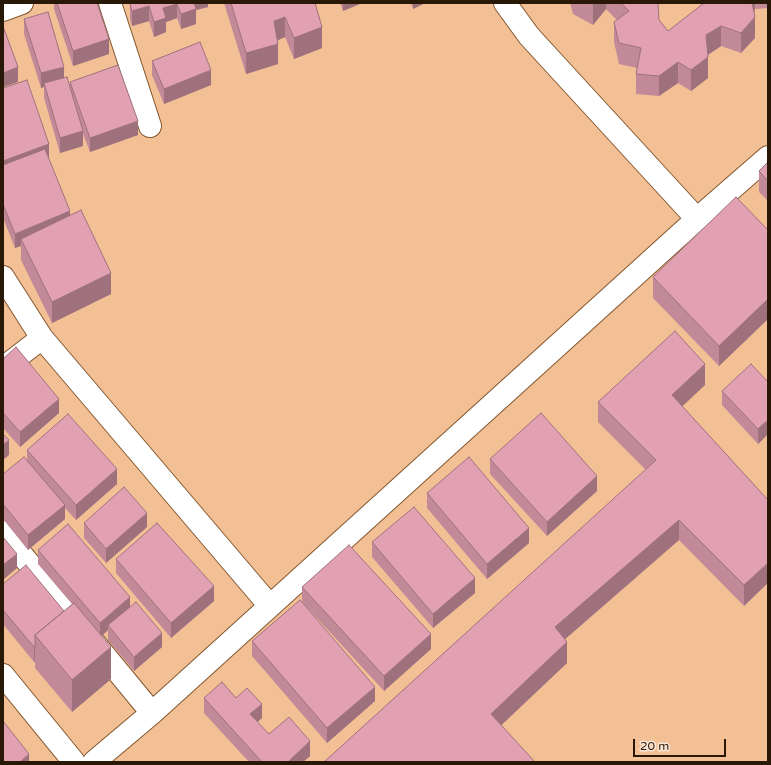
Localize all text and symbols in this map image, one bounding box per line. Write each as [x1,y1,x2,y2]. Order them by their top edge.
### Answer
scale bar [635,731,728,757]
text: 20 m [640,739,669,753]

